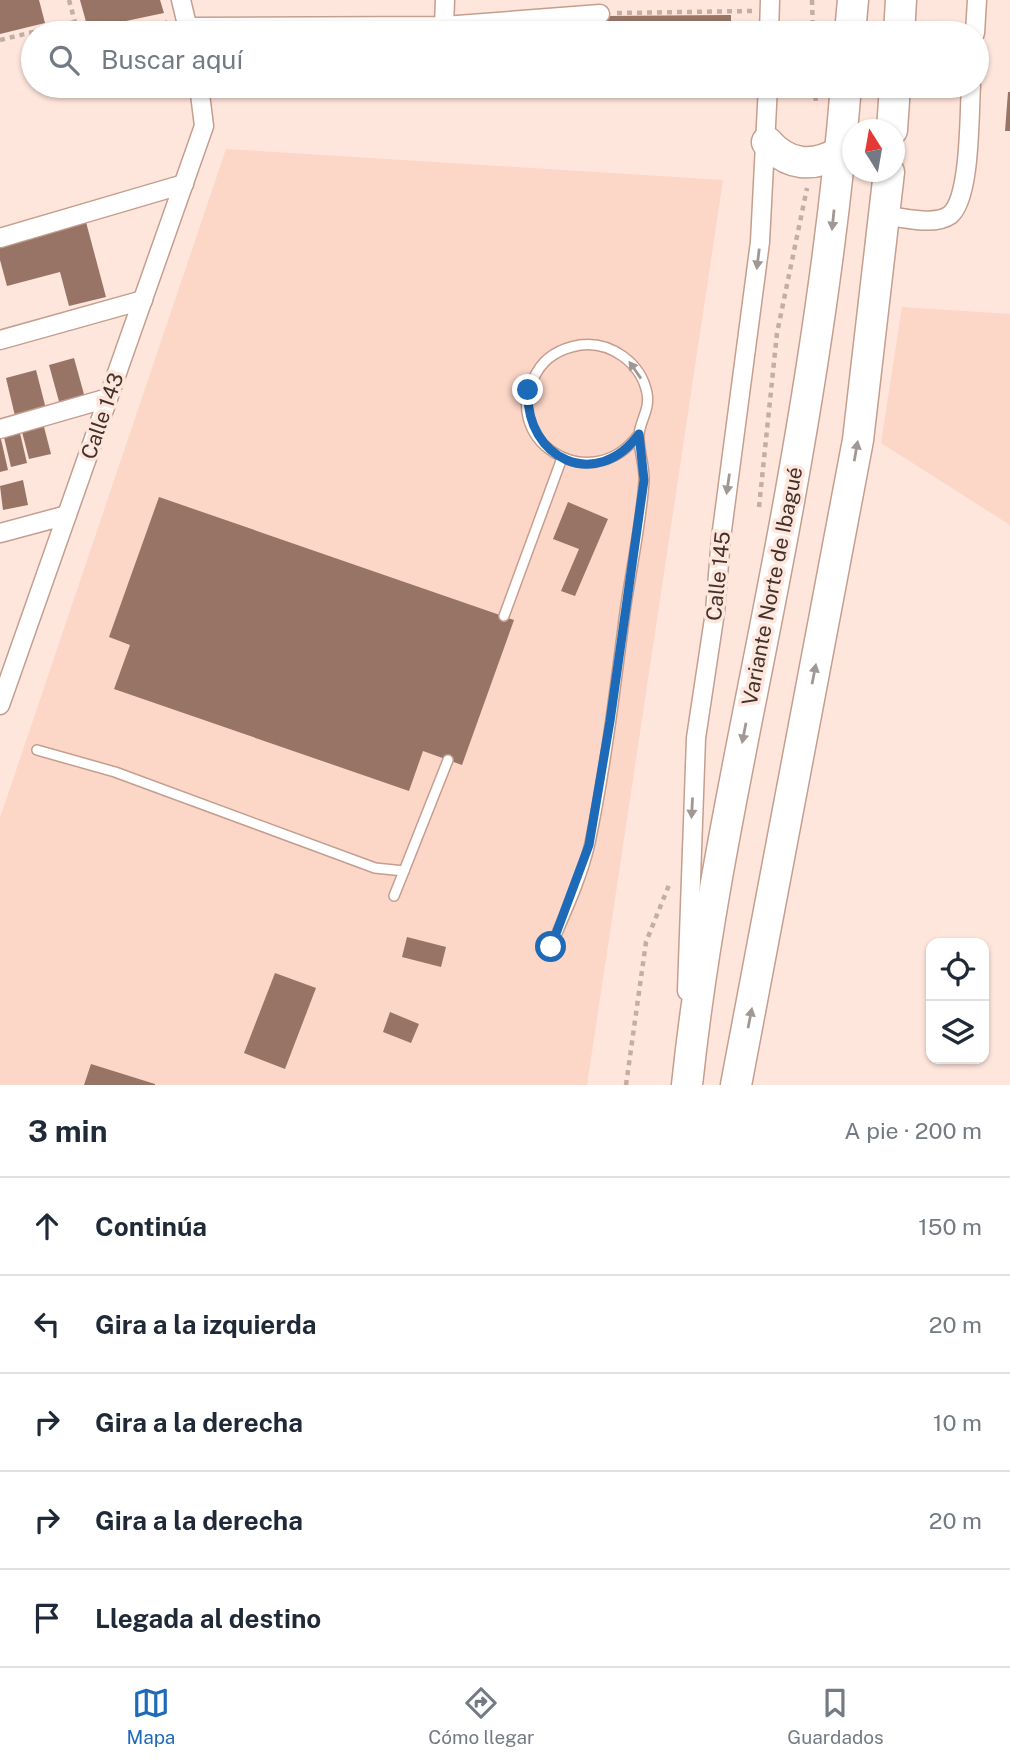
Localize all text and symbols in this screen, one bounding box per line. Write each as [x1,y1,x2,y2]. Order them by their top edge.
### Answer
search box [21,21,989,98]
icon: search [45,41,83,79]
text: Buscar aquí [101,44,243,75]
north arrow [842,119,905,182]
one-way arrow [828,209,839,231]
one-way arrow [752,248,763,270]
one-way arrow [628,361,642,379]
street label: Calle 143 [76,370,128,462]
route end [512,374,543,405]
one-way arrow [851,440,862,462]
street label: Variante Norte de Ibagué [737,465,807,707]
one-way arrow [723,474,734,496]
street label: Calle 145 [701,530,735,622]
one-way arrow [809,663,820,685]
one-way arrow [739,722,750,744]
one-way arrow [687,797,698,819]
route start [535,931,566,962]
map controls [926,938,989,1064]
button: locate [926,938,989,1001]
button: layers [926,1001,989,1064]
one-way arrow [745,1007,756,1029]
text: 3 min [28,1113,107,1149]
text: A pie · 200 m [844,1117,982,1144]
icon: ahead [28,1207,66,1245]
text: Continúa [95,1211,207,1242]
text: 150 m [918,1213,982,1240]
icon: left [28,1305,66,1343]
text: Gira a la izquierda [95,1309,317,1340]
text: 20 m [929,1311,982,1338]
icon: right [28,1403,66,1441]
text: Gira a la derecha [95,1407,303,1438]
text: 10 m [933,1409,982,1436]
icon: right [28,1501,66,1539]
text: Gira a la derecha [95,1505,303,1536]
text: 20 m [929,1507,982,1534]
icon: arrive [28,1599,66,1637]
text: Llegada al destino [95,1603,321,1634]
tab: Mapa [126,1684,175,1748]
tab: Cómo llegar [428,1684,535,1748]
tab: Guardados [787,1684,884,1748]

